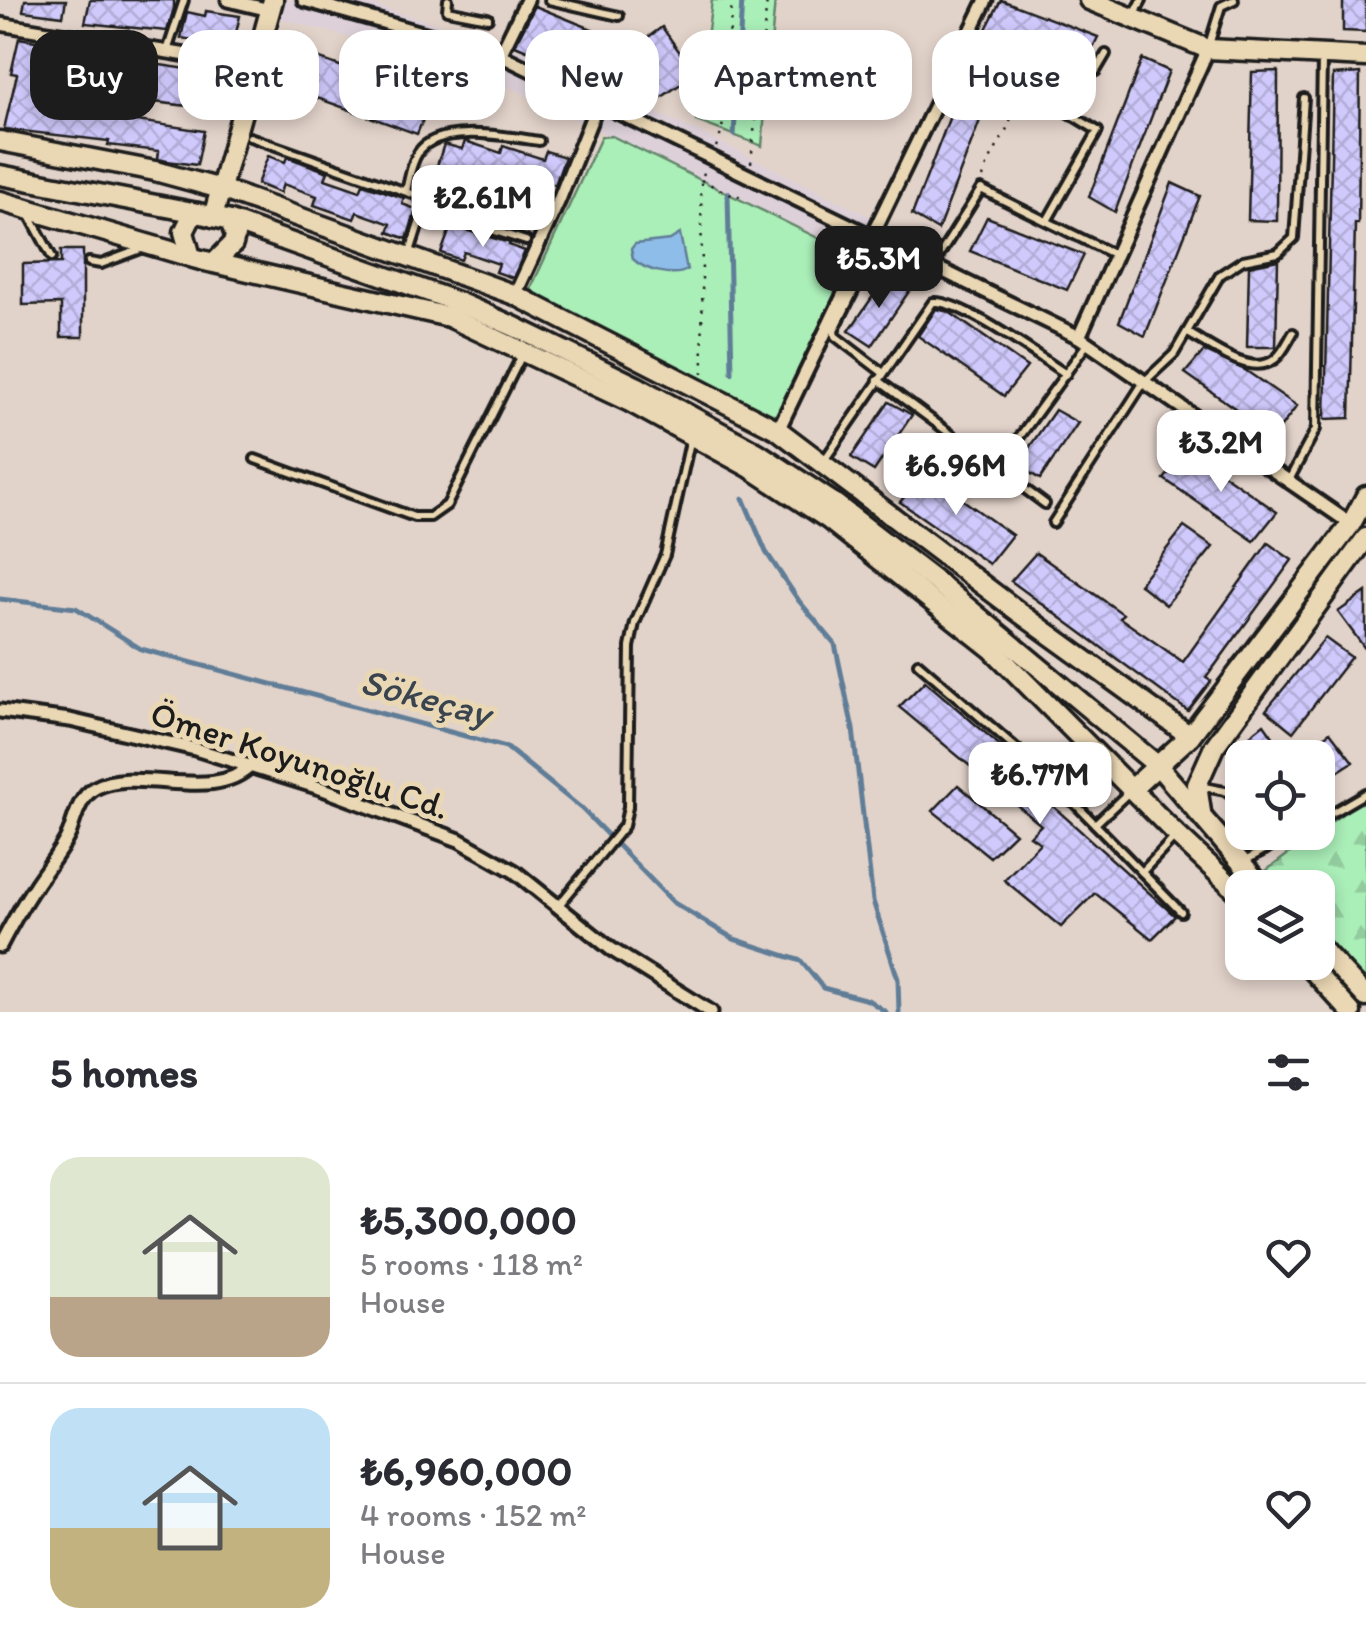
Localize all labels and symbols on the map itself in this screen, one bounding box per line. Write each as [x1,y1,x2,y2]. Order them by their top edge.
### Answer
pin: ₺2.61M [402,165,564,250]
pin: ₺5.3M [809,226,949,311]
pin: ₺3.2M [1151,410,1291,495]
pin: ₺6.96M [875,433,1037,518]
water label: Sökeçay [356,658,500,737]
street label: Ömer Koyunoğlu Cd. [145,692,455,828]
pin: ₺6.77M [959,742,1121,827]

